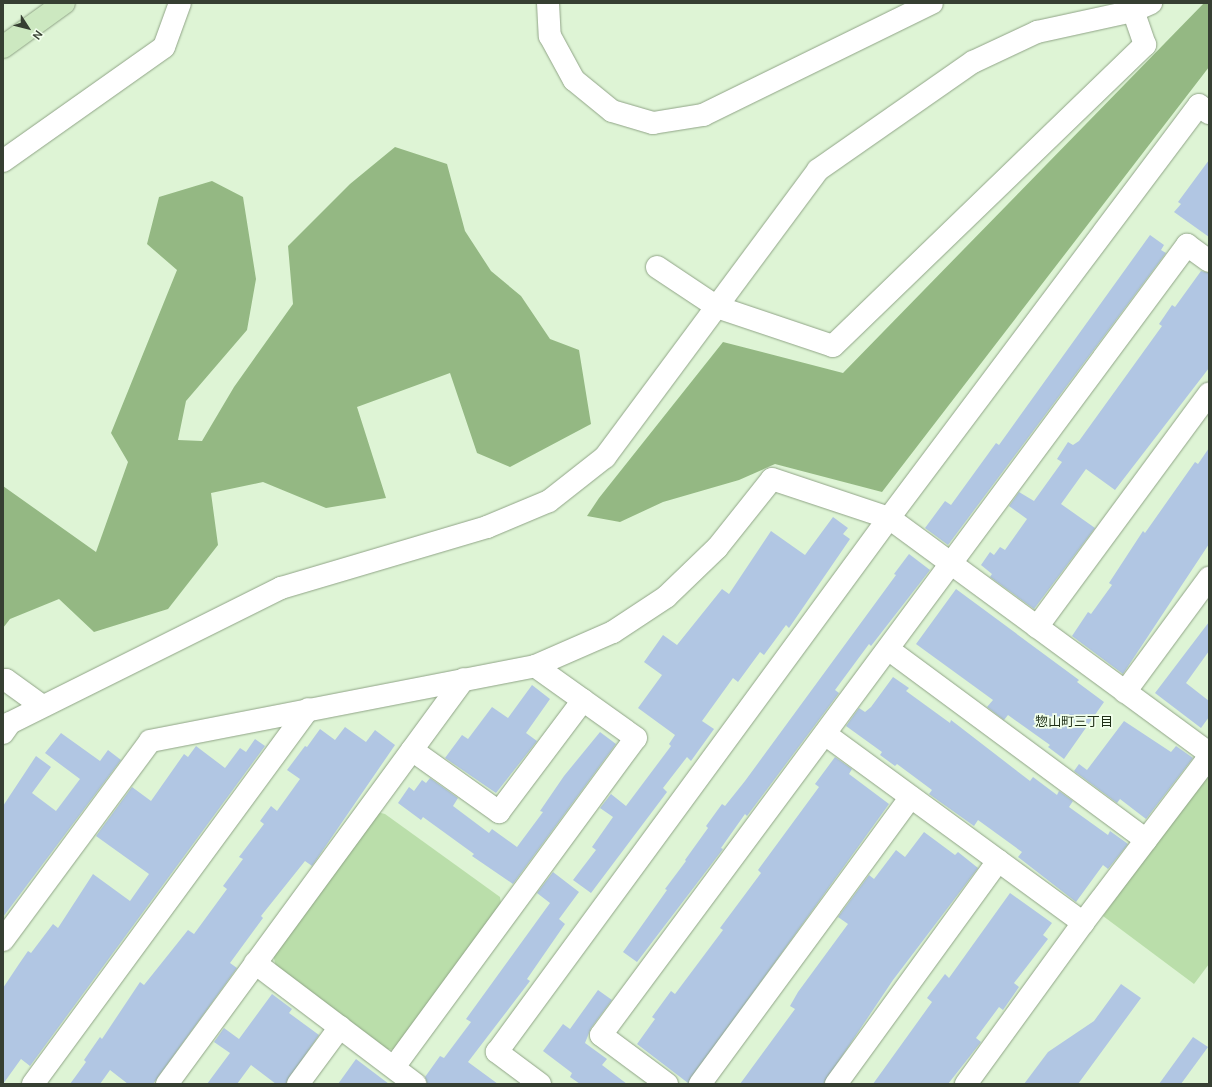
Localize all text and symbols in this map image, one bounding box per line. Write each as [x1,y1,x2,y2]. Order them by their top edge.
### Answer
north arrow [8,8,48,48]
text: N [30,28,47,43]
district label: 惣山町三丁目 [1035,713,1113,729]

